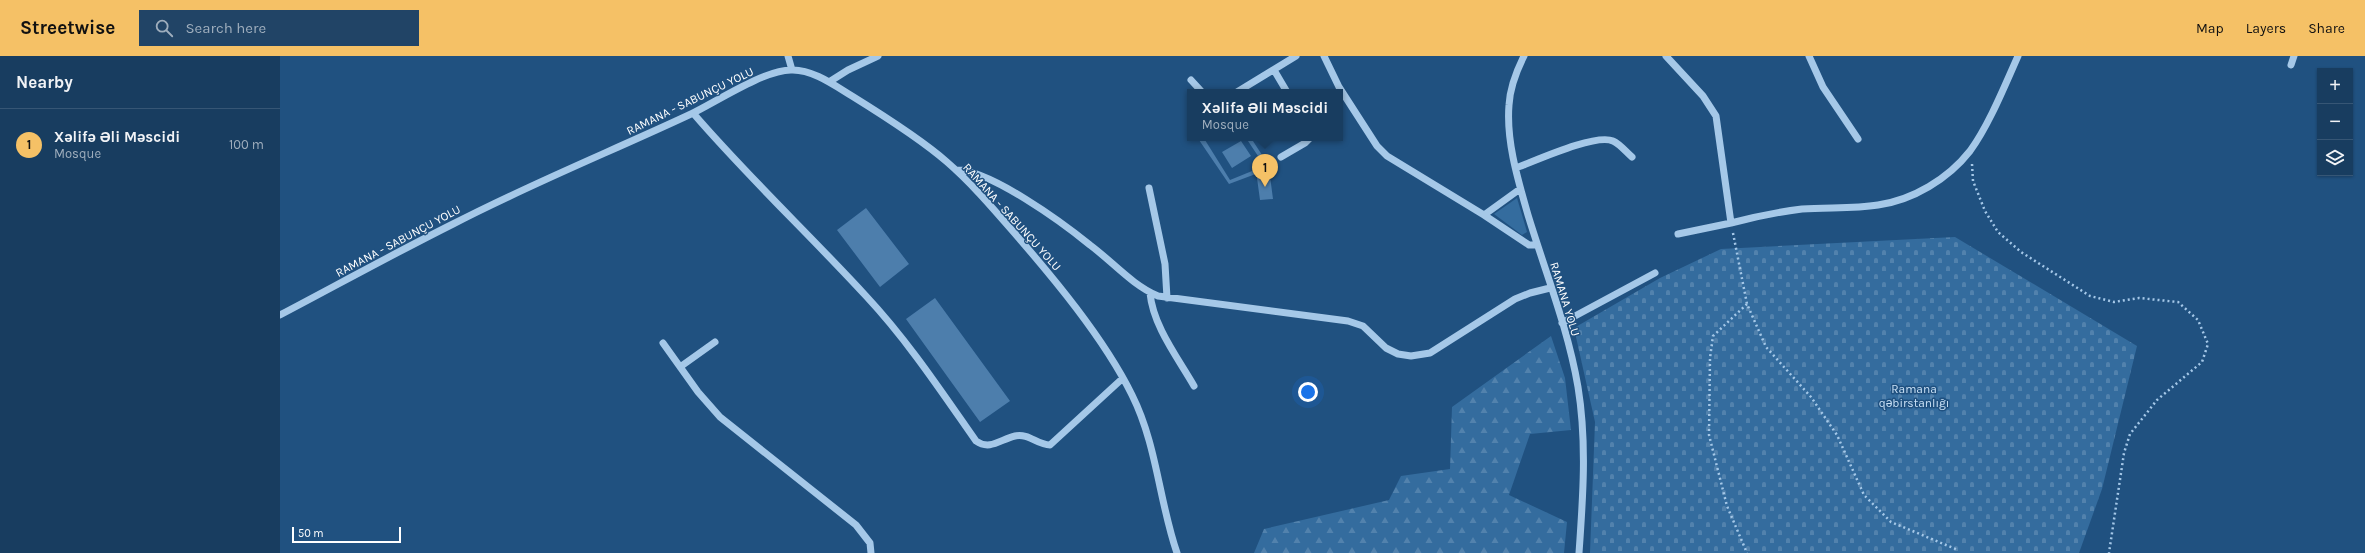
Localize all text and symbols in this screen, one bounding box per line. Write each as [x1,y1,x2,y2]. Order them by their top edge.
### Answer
search box [139,10,419,46]
text: Streetwise [20,17,115,39]
icon: search [153,17,175,39]
text: Search here [185,19,266,37]
text: Map [2196,20,2224,37]
text: Layers [2246,20,2286,37]
text: Share [2308,20,2345,37]
street label: RAMANA - SABUNÇU YOLU [624,64,756,138]
map controls [2317,68,2353,176]
button: + [2317,68,2353,104]
text: Nearby [16,72,73,92]
popup [1187,89,1343,141]
text: Xəlifə Əli Məscidi [1202,99,1328,117]
button: − [2317,104,2353,140]
text: Mosque [1202,117,1249,132]
text: Xəlifə Əli Məscidi [54,128,180,146]
text: 1 [27,137,31,152]
text: 100 m [229,137,264,152]
button: layers [2317,140,2353,176]
text: Mosque [54,146,101,161]
pin: 1 [1252,154,1278,187]
street label: RAMANA - SABUNÇU YOLU [960,160,1064,274]
street label: RAMANA - SABUNÇU YOLU [333,202,463,280]
street label: RAMANA YOLU [1547,260,1583,338]
your location [1298,382,1318,402]
park label: Ramana qəbirstanlığı [1879,382,1949,410]
scale bar [292,525,401,544]
text: 50 m [298,527,324,540]

